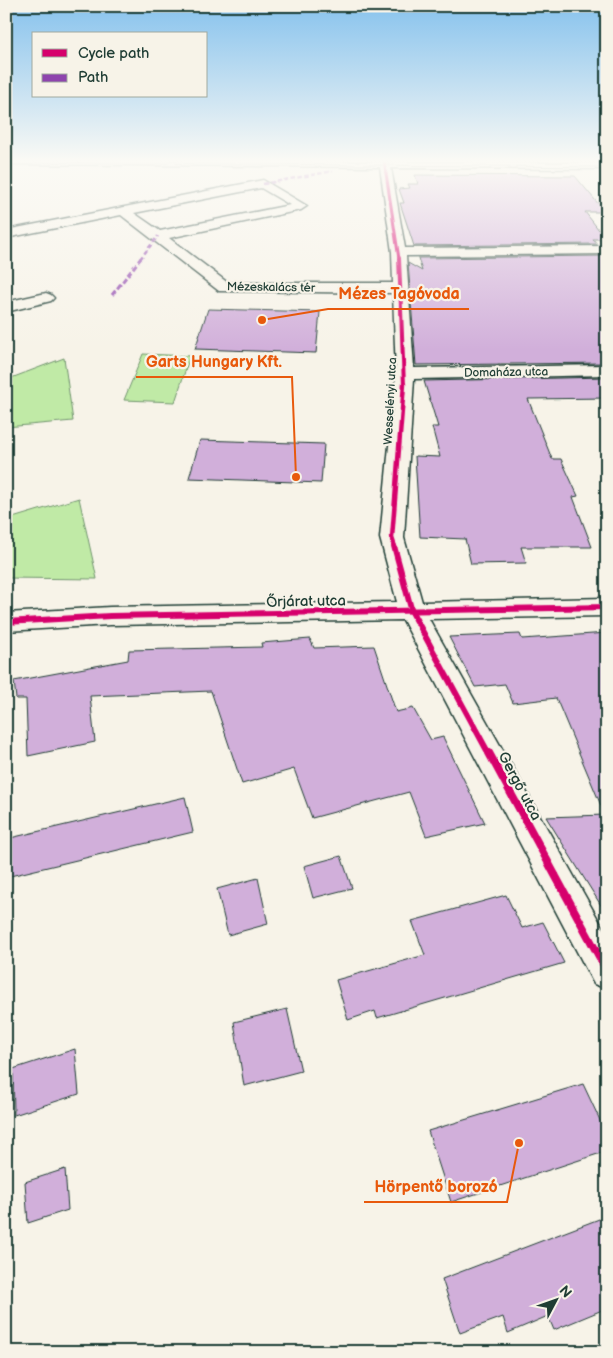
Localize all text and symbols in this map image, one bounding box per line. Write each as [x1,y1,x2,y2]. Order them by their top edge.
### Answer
legend [32,32,208,98]
text: Cycle path [78,44,149,63]
text: Path [78,68,108,87]
callout: Mézes Tagóvoda [328,278,469,309]
street label: Mézeskalács tér [227,279,316,296]
text: Mézes Tagóvoda [338,285,460,304]
callout: Garts Hungary Kft. [136,346,292,377]
text: Garts Hungary Kft. [146,353,283,372]
street label: Wesselényi utca [381,357,400,445]
street label: Domaháza utca [464,364,549,381]
street label: Őrjárat utca [266,591,346,612]
street label: Gergő utca [493,749,546,824]
callout: Hörpentő borozó [364,1171,507,1202]
text: Hörpentő borozó [374,1178,498,1197]
north arrow [530,1276,580,1326]
text: N [556,1282,575,1301]

